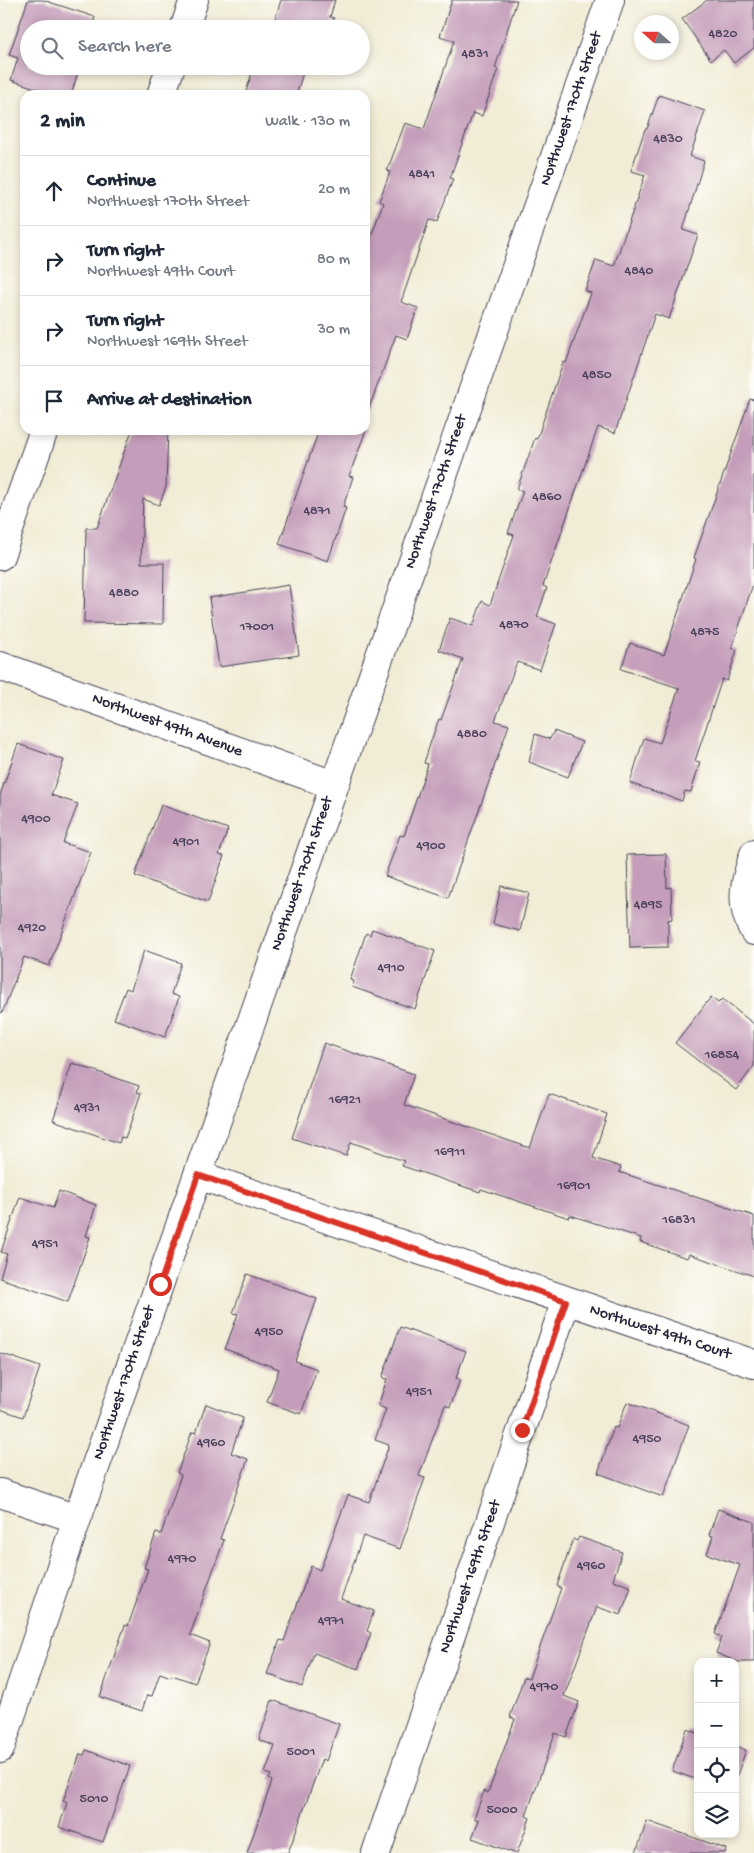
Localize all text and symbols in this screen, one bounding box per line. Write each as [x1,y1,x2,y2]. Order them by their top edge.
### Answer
north arrow [634,15,679,60]
search box [20,20,370,75]
house number: 4820 [708,26,738,43]
street label: Northwest 170th Street [537,28,608,189]
icon: search [38,34,66,62]
text: Search here [78,36,172,59]
house number: 4831 [461,46,489,63]
text: 2 min [40,110,85,135]
text: Walk · 130 m [265,113,350,132]
house number: 4830 [653,131,683,148]
house number: 4841 [409,166,435,183]
text: Continue [87,170,156,193]
icon: ahead [40,177,68,205]
text: 20 m [318,181,350,200]
text: Northwest 170th Street [87,193,249,212]
text: Turn right [87,240,163,263]
icon: right [40,247,68,275]
text: 80 m [317,251,350,270]
text: Northwest 49th Court [87,263,235,282]
house number: 4840 [625,263,653,280]
text: Turn right [87,310,163,333]
icon: right [40,317,68,345]
text: 30 m [317,321,350,340]
text: Northwest 169th Street [87,333,248,352]
house number: 4850 [582,367,612,384]
icon: arrive [40,387,68,415]
text: Arrive at destination [87,389,251,412]
street label: Northwest 170th Street [402,411,473,572]
house number: 4860 [532,489,562,506]
house number: 4871 [303,503,331,520]
house number: 4880 [109,585,139,602]
house number: 4870 [499,617,529,634]
house number: 17001 [239,619,274,636]
house number: 4875 [691,624,719,641]
street label: Northwest 49th Avenue [89,690,246,762]
house number: 4880 [457,726,487,743]
street label: Northwest 170th Street [268,793,339,954]
house number: 4900 [21,811,51,828]
house number: 4901 [172,834,200,851]
house number: 4900 [416,838,446,855]
house number: 4895 [634,897,662,914]
house number: 4920 [18,920,46,937]
house number: 4910 [377,960,405,977]
house number: 16854 [704,1047,740,1064]
house number: 16921 [328,1092,361,1109]
house number: 4931 [74,1100,100,1117]
house number: 16911 [433,1144,466,1161]
house number: 16901 [556,1178,591,1195]
house number: 16831 [661,1212,696,1229]
house number: 4951 [32,1236,58,1253]
route start [149,1273,172,1296]
street label: Northwest 49th Court [587,1301,735,1365]
street label: Northwest 170th Street [90,1302,161,1463]
house number: 4950 [255,1324,284,1341]
house number: 4951 [406,1384,432,1401]
route end [511,1419,534,1442]
house number: 4950 [633,1431,662,1448]
house number: 4960 [197,1435,225,1452]
street label: Northwest 169th Street [436,1497,507,1656]
house number: 4970 [168,1551,196,1568]
house number: 4960 [577,1558,605,1575]
house number: 4971 [318,1613,344,1630]
map controls [694,1658,739,1838]
button: + [694,1658,739,1703]
house number: 4970 [530,1679,558,1696]
button: − [694,1703,739,1748]
house number: 5001 [287,1744,315,1761]
button: locate [694,1748,739,1793]
house number: 5010 [80,1791,109,1808]
button: layers [694,1793,739,1838]
house number: 5000 [486,1802,518,1819]

